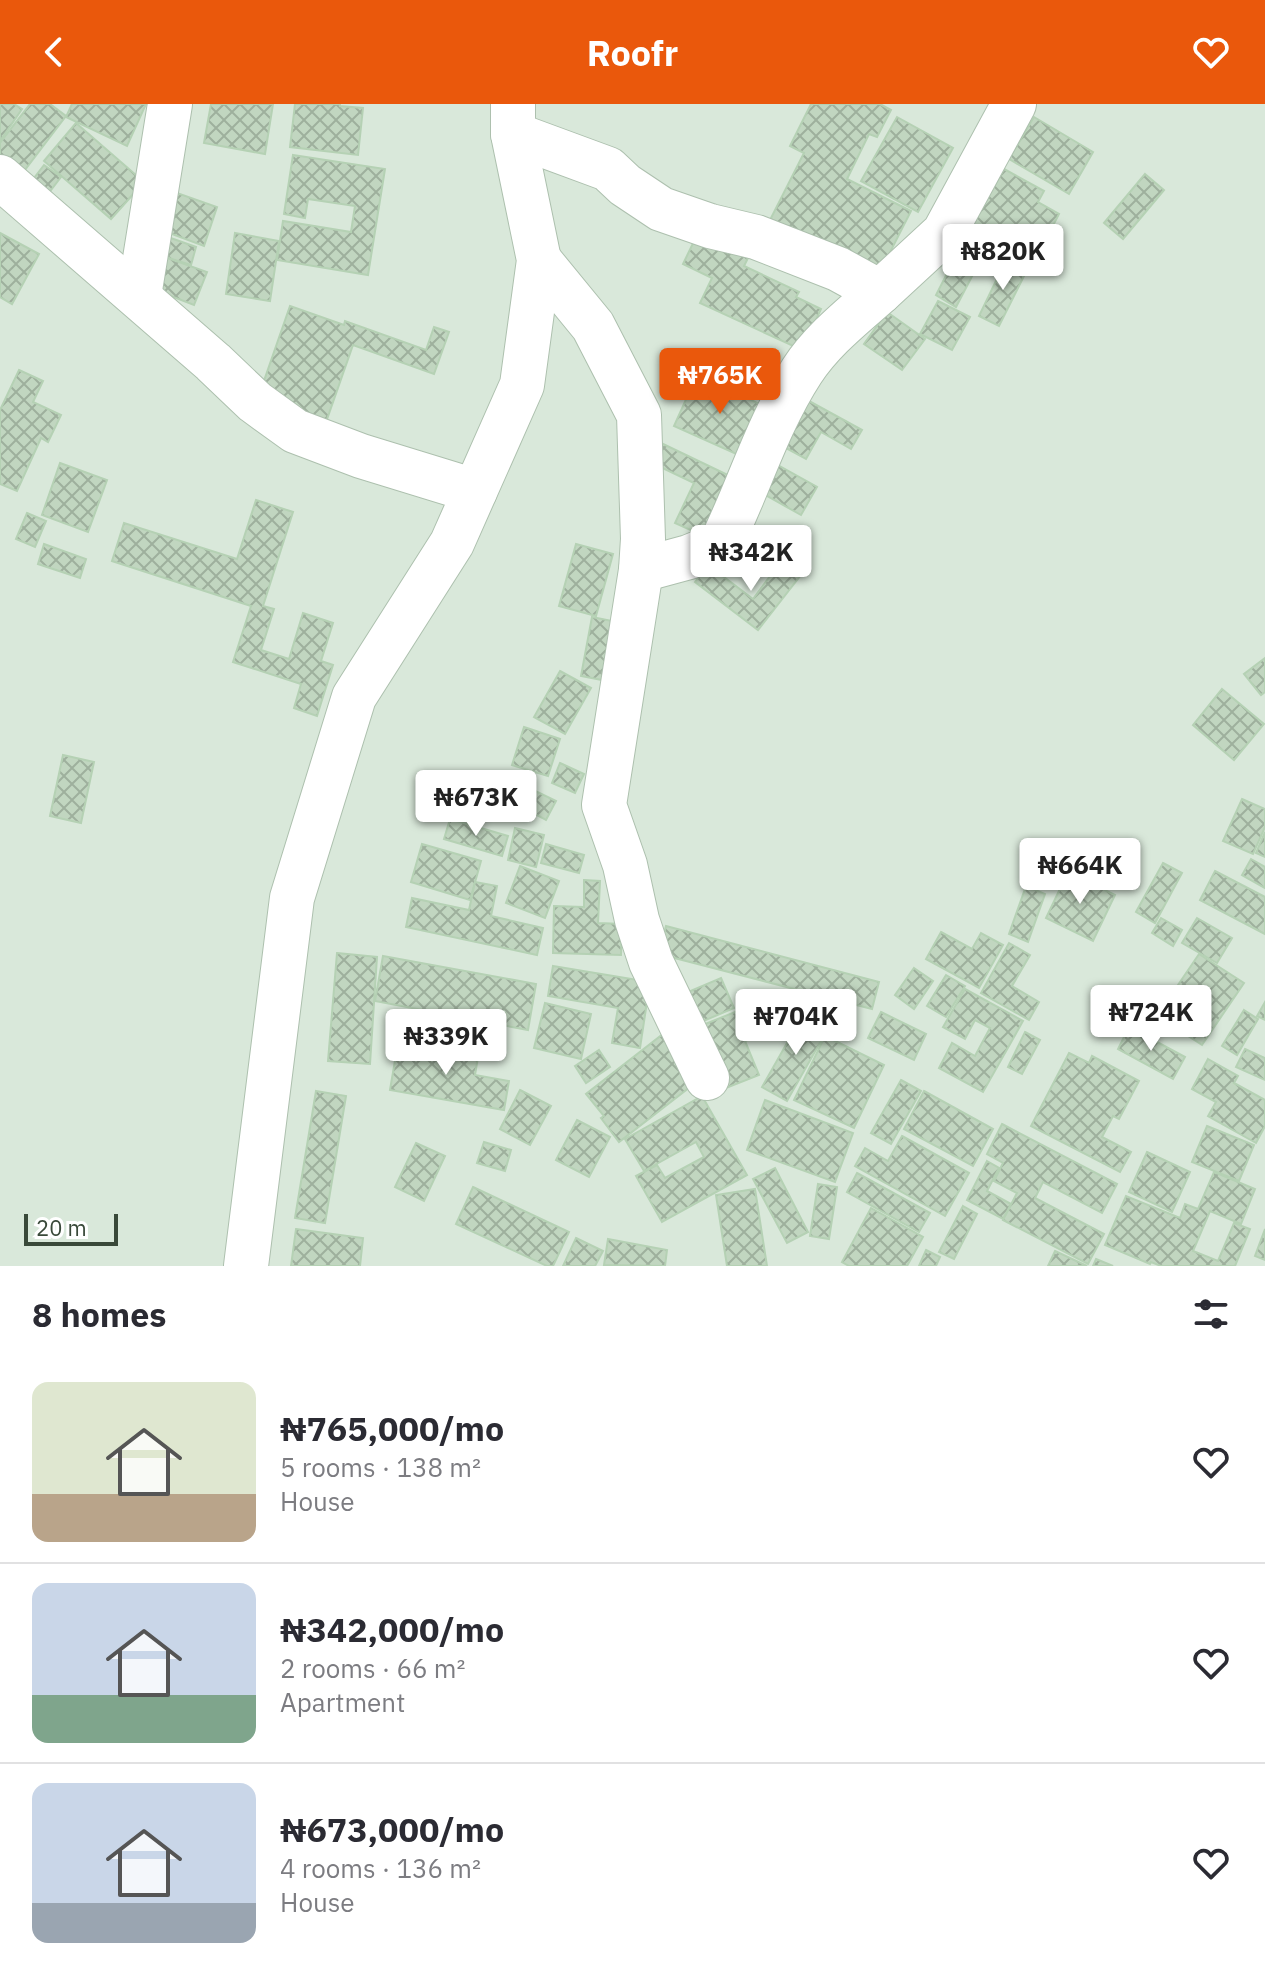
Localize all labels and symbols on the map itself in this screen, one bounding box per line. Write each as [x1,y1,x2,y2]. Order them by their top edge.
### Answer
pin: ₦820K [947,224,1059,292]
pin: ₦765K [664,348,776,416]
pin: ₦342K [695,525,807,593]
pin: ₦673K [420,770,532,838]
pin: ₦664K [1024,838,1136,906]
pin: ₦724K [1095,985,1207,1053]
pin: ₦704K [740,989,852,1057]
pin: ₦339K [390,1009,502,1077]
scale bar [24,1210,118,1246]

